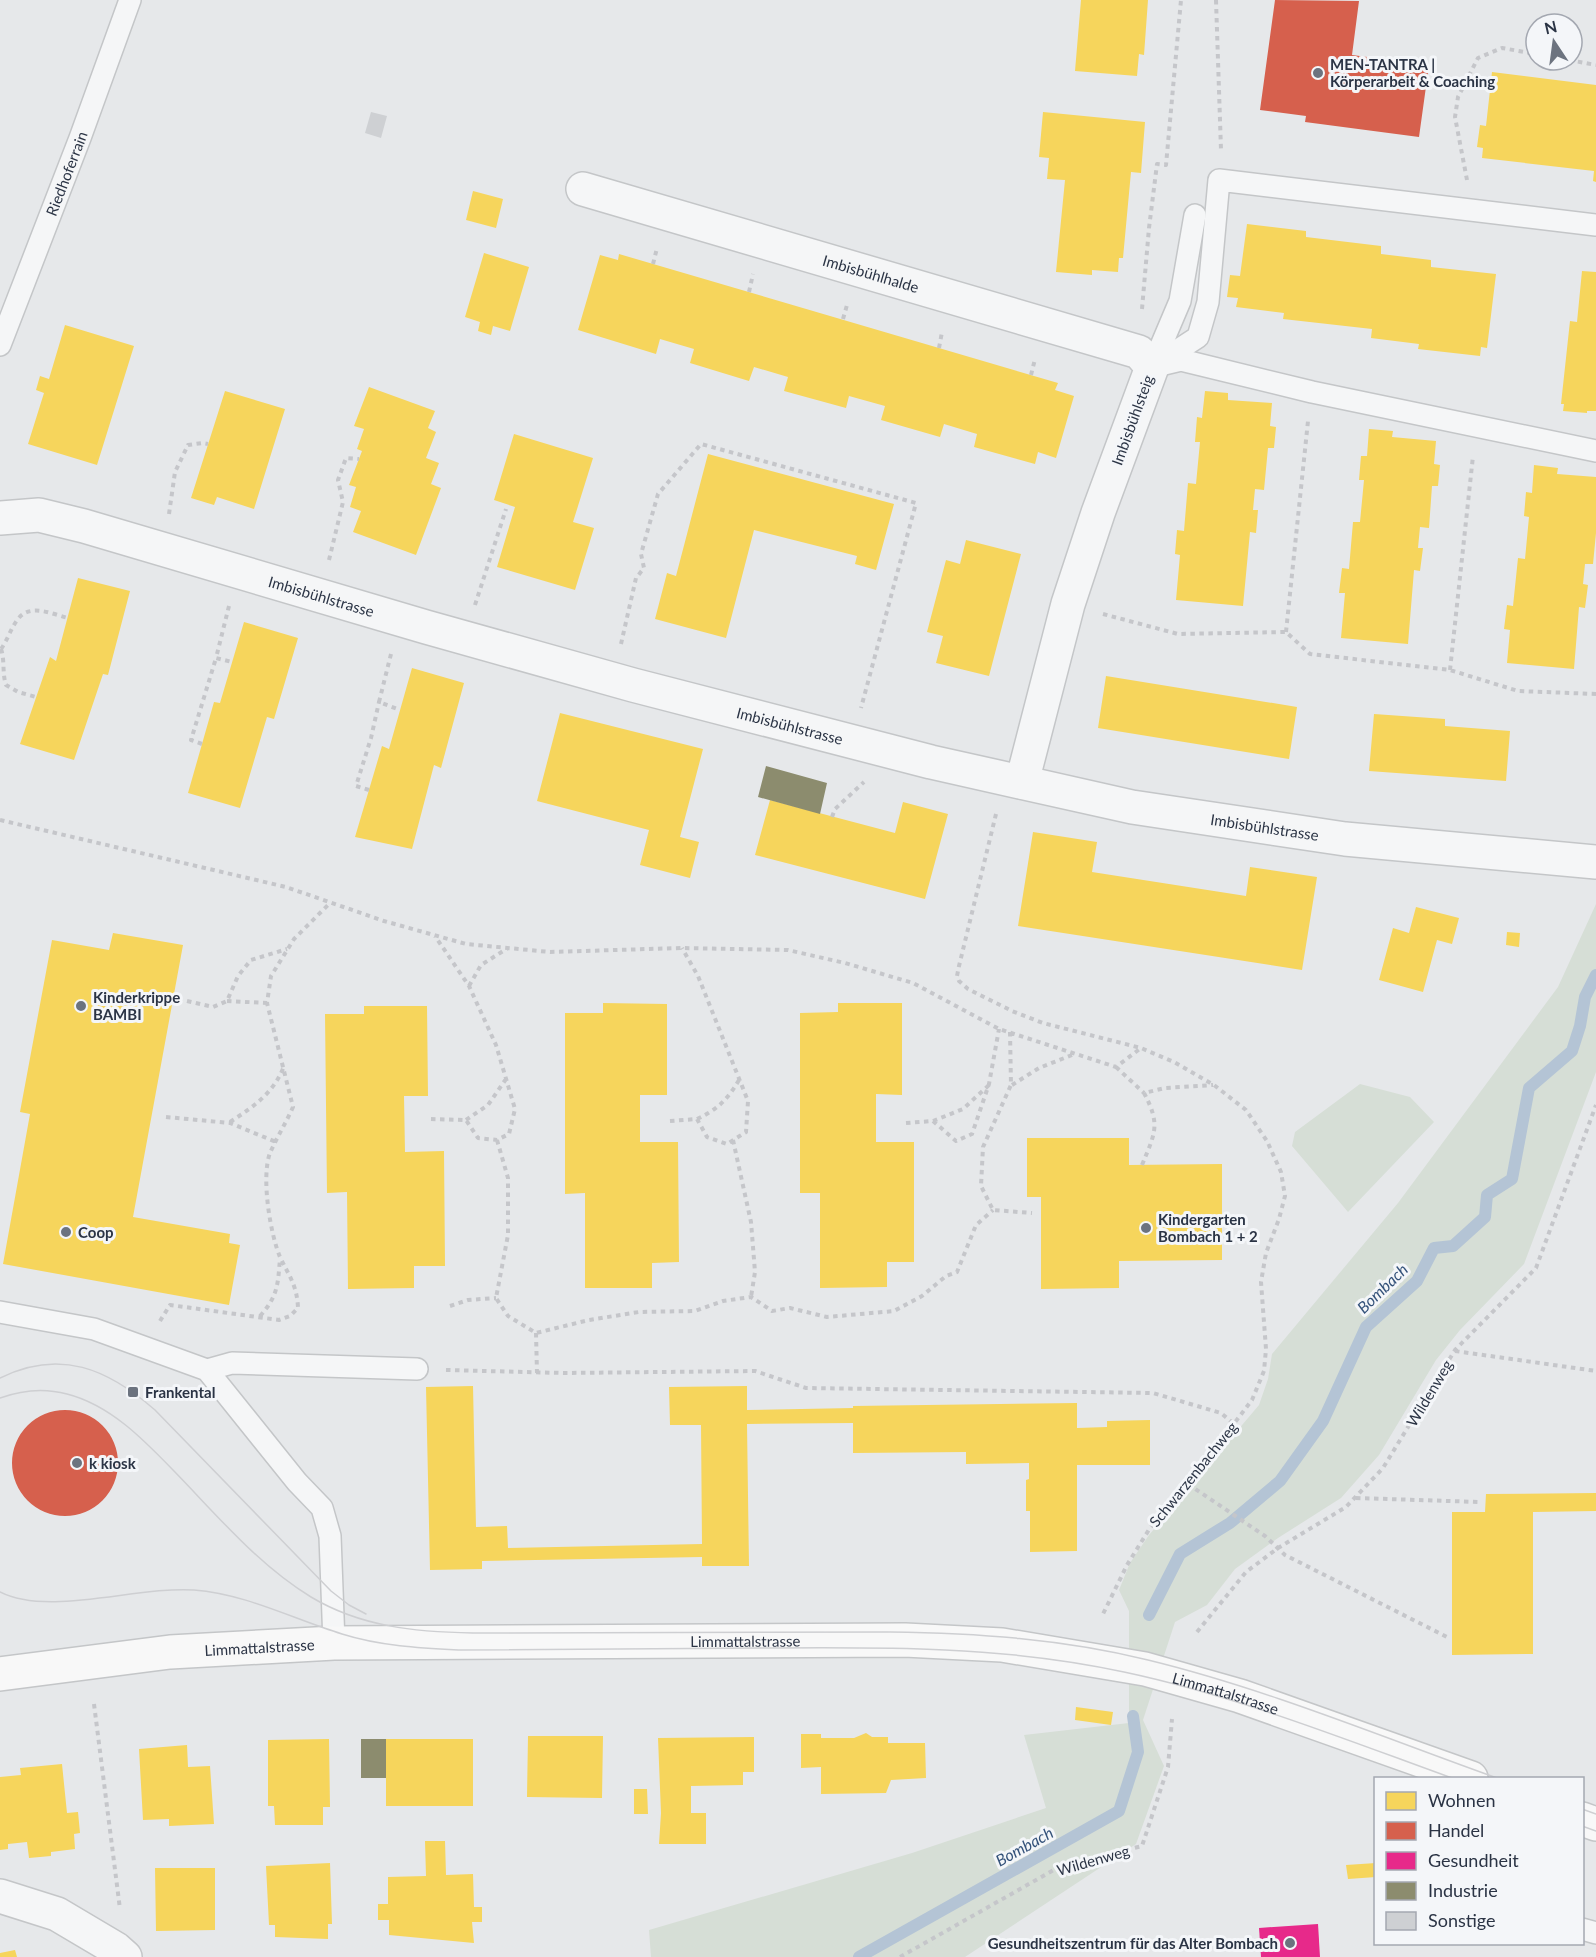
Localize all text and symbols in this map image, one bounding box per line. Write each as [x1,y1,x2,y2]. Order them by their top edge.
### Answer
north arrow [1524,12,1584,72]
text: N [1542,16,1559,38]
place label: MEN-TANTRA | Körperarbeit & Coaching [1330,55,1495,90]
marker: MEN-TANTRA | Körperarbeit & Coaching [1311,66,1325,80]
street label: Riedhoferrain [42,129,91,218]
street label: Imbisbühlhalde [821,251,921,296]
street label: Imbisbühlsteig [1107,372,1157,468]
street label: Imbisbühlstrasse [266,572,376,620]
street label: Imbisbühlstrasse [735,703,845,748]
street label: Imbisbühlstrasse [1209,810,1320,844]
place label: Kinderkrippe BAMBI [93,988,180,1023]
marker: Kinderkrippe BAMBI [74,999,88,1013]
place label: Kindergarten Bombach 1 + 2 [1158,1210,1258,1245]
marker: Kindergarten Bombach 1 + 2 [1139,1221,1153,1235]
place label: Coop [78,1223,114,1241]
marker: Coop [59,1225,73,1239]
water label: Bombach [1353,1259,1411,1317]
street label: Wildenweg [1402,1356,1456,1430]
place label: Frankental [145,1383,215,1401]
marker: Frankental [126,1385,140,1399]
street label: Schwarzenbachweg [1145,1418,1241,1530]
place label: k kiosk [89,1454,137,1472]
marker: k kiosk [70,1456,84,1470]
street label: Limmattalstrasse [690,1632,801,1650]
street label: Limmattalstrasse [204,1635,315,1659]
street label: Limmattalstrasse [1171,1668,1281,1718]
legend [1374,1777,1584,1945]
text: Wohnen [1428,1789,1495,1811]
text: Handel [1428,1819,1484,1841]
water label: Bombach [992,1822,1056,1870]
street label: Wildenweg [1055,1841,1132,1879]
text: Gesundheit [1428,1849,1519,1871]
text: Industrie [1428,1879,1498,1901]
text: Sonstige [1428,1909,1496,1931]
place label: Gesundheitszentrum für das Alter Bombach [988,1934,1278,1952]
marker: Gesundheitszentrum für das Alter Bombach [1283,1936,1297,1950]

